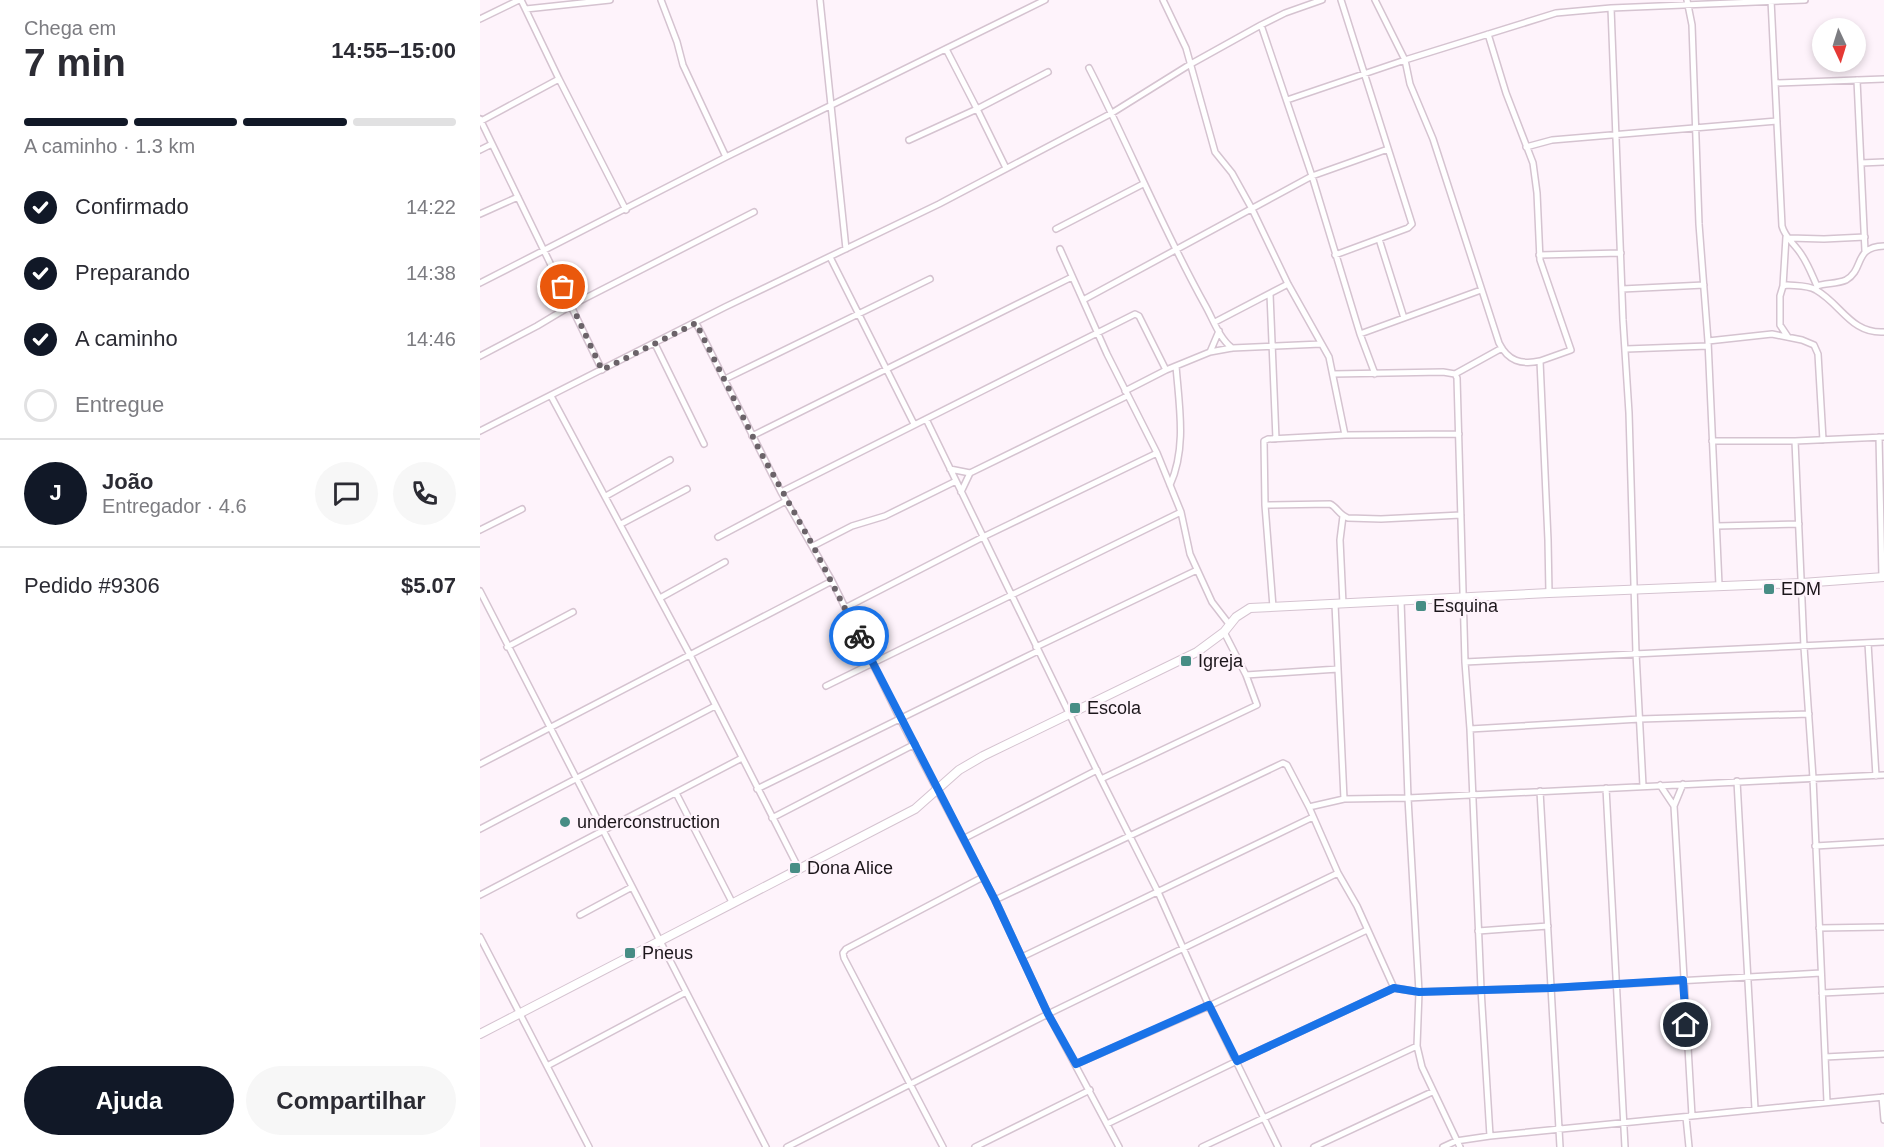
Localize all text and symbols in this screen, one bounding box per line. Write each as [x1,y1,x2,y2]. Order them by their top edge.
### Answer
text: Chega em [24,17,116,39]
north arrow [1812,18,1866,72]
map controls [1812,18,1866,72]
text: 14:55–15:00 [331,38,456,63]
text: 7 min [24,41,126,84]
text: A caminho · 1.3 km [24,135,195,157]
icon: check [24,191,57,224]
text: Confirmado [75,194,189,219]
text: 14:22 [406,196,456,218]
icon: check [24,257,57,290]
text: Preparando [75,260,190,285]
pin [537,261,588,312]
text: 14:38 [406,262,456,284]
icon: bag [546,270,579,303]
icon: check [24,323,57,356]
text: A caminho [75,326,178,351]
text: 14:46 [406,328,456,350]
text: Entregue [75,392,164,417]
button: chat [315,462,378,525]
button: phone [393,462,456,525]
text: João [102,469,153,494]
text: J [49,480,62,505]
text: Entregador · 4.6 [102,495,247,517]
text: Pedido #9306 [24,573,160,598]
text: $5.07 [401,573,456,598]
place label: EDM [1781,579,1821,599]
marker: EDM [1762,582,1776,596]
place label: Esquina [1433,596,1499,616]
marker: Esquina [1414,599,1428,613]
courier [829,606,889,666]
icon: bike [843,620,876,653]
place label: Igreja [1198,651,1244,671]
marker: Igreja [1179,654,1193,668]
place label: Escola [1087,698,1142,718]
marker: Escola [1068,701,1082,715]
place label: underconstruction [577,812,720,832]
marker: underconstruction [558,815,572,829]
place label: Dona Alice [807,858,893,878]
marker: Dona Alice [788,861,802,875]
place label: Pneus [642,943,693,963]
marker: Pneus [623,946,637,960]
pin [1660,999,1711,1050]
icon: home [1669,1008,1702,1041]
button: Ajuda [24,1066,234,1135]
button: Compartilhar [246,1066,456,1135]

